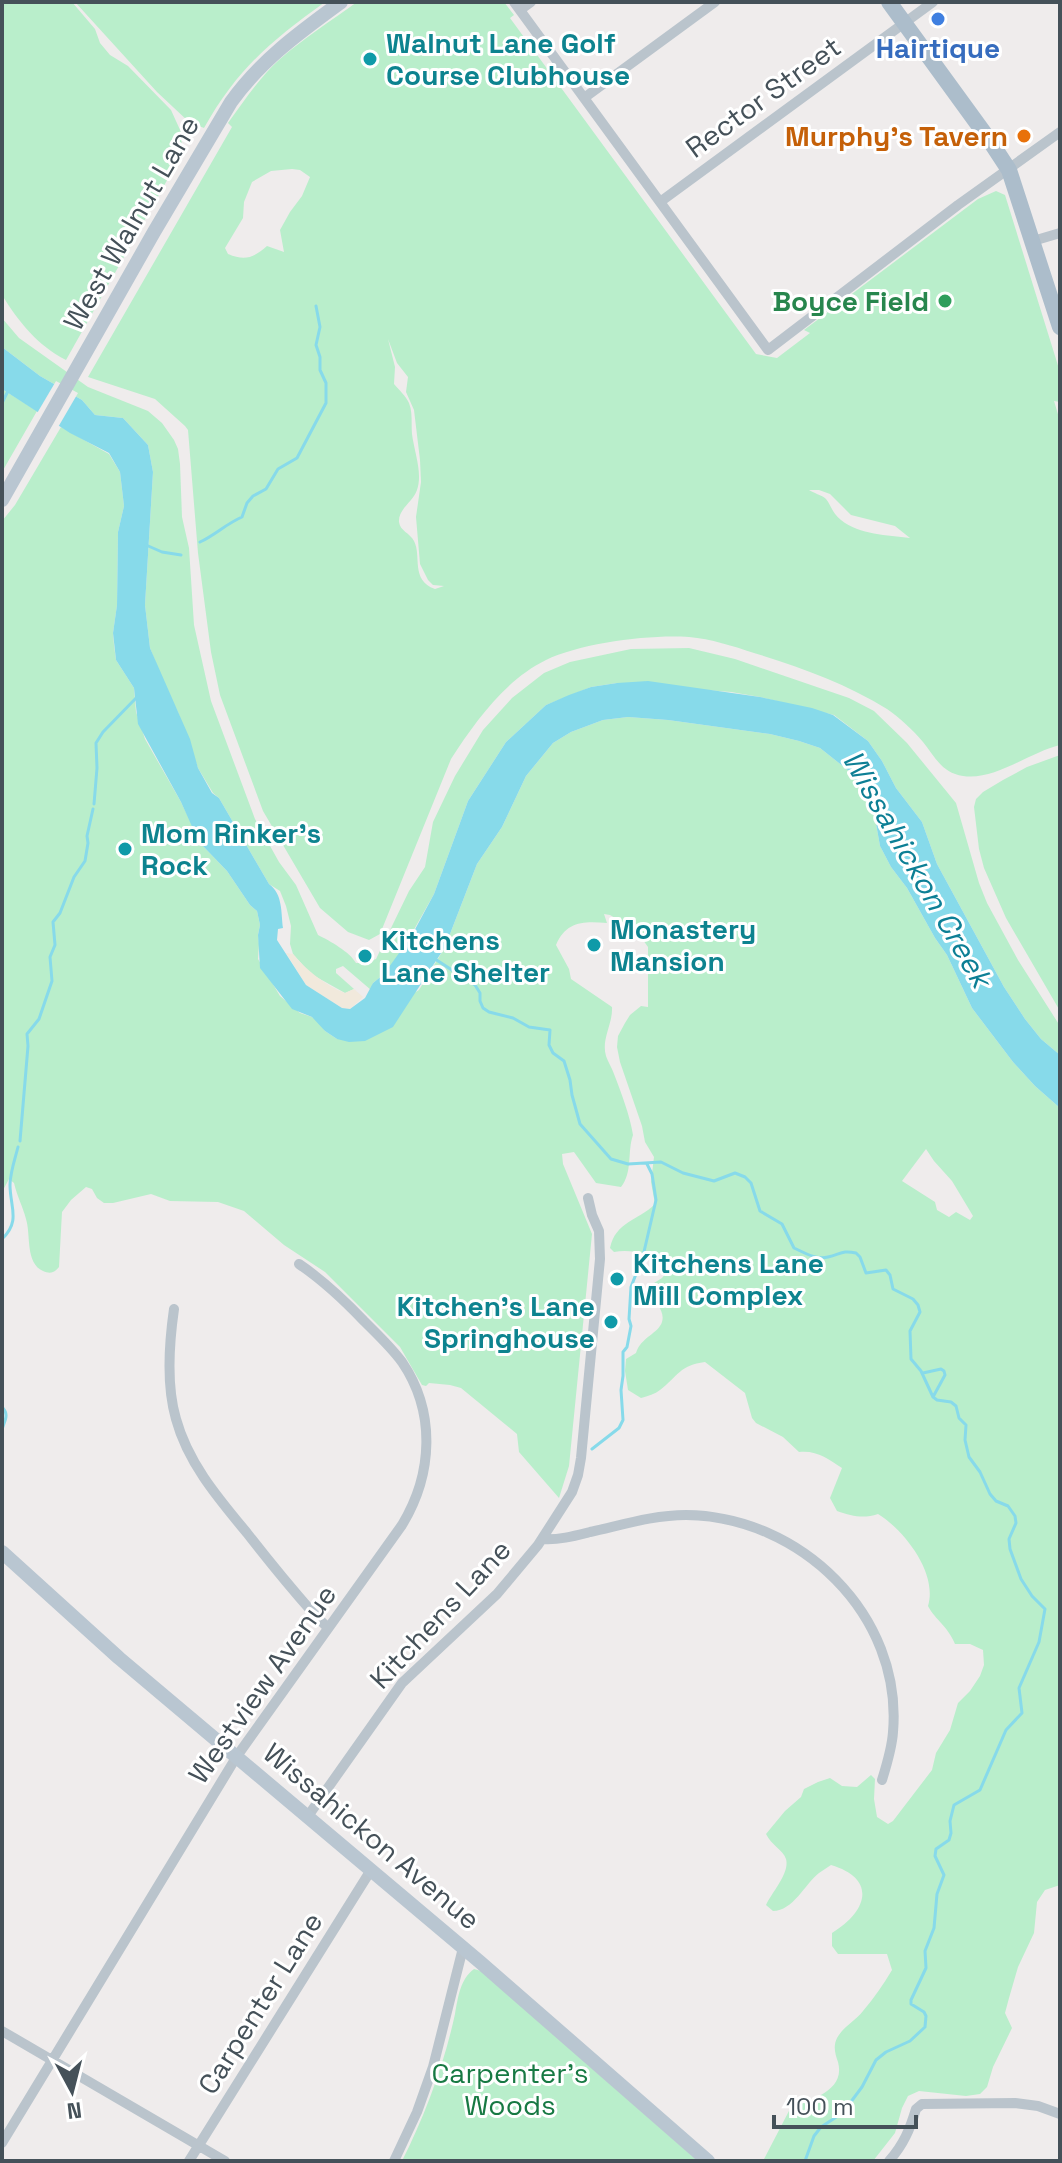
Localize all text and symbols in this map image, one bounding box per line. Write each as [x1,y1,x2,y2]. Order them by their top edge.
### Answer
marker: Hairtique [929,10,947,28]
place label: Walnut Lane Golf Course Clubhouse [386,25,630,93]
street label: Rector Street [678,29,848,165]
place label: Hairtique [876,30,1000,66]
marker: Walnut Lane Golf Course Clubhouse [361,50,379,68]
street label: West Walnut Lane [55,109,207,337]
place label: Murphy's Tavern [785,118,1008,154]
marker: Murphy's Tavern [1015,127,1033,145]
place label: Boyce Field [772,283,929,319]
marker: Boyce Field [936,292,954,310]
water label: Wissahickon Creek [834,743,1003,997]
place label: Mom Rinker's Rock [141,815,321,883]
marker: Mom Rinker's Rock [116,840,134,858]
place label: Monastery Mansion [610,911,756,979]
place label: Kitchens Lane Shelter [381,922,550,990]
marker: Monastery Mansion [585,936,603,954]
marker: Kitchens Lane Shelter [356,947,374,965]
place label: Kitchens Lane Mill Complex [633,1245,824,1313]
marker: Kitchens Lane Mill Complex [608,1270,626,1288]
place label: Kitchen's Lane Springhouse [397,1288,595,1356]
marker: Kitchen's Lane Springhouse [602,1313,620,1331]
street label: Kitchens Lane [362,1532,518,1696]
street label: Westview Avenue [180,1578,344,1790]
street label: Wissahickon Avenue [256,1735,488,1937]
street label: Carpenter Lane [190,1905,330,2101]
north arrow [32,2051,112,2131]
park label: Carpenter's Woods [431,2055,589,2123]
scale bar [774,2079,916,2129]
text: 100 m [786,2091,854,2122]
text: N [65,2096,83,2126]

